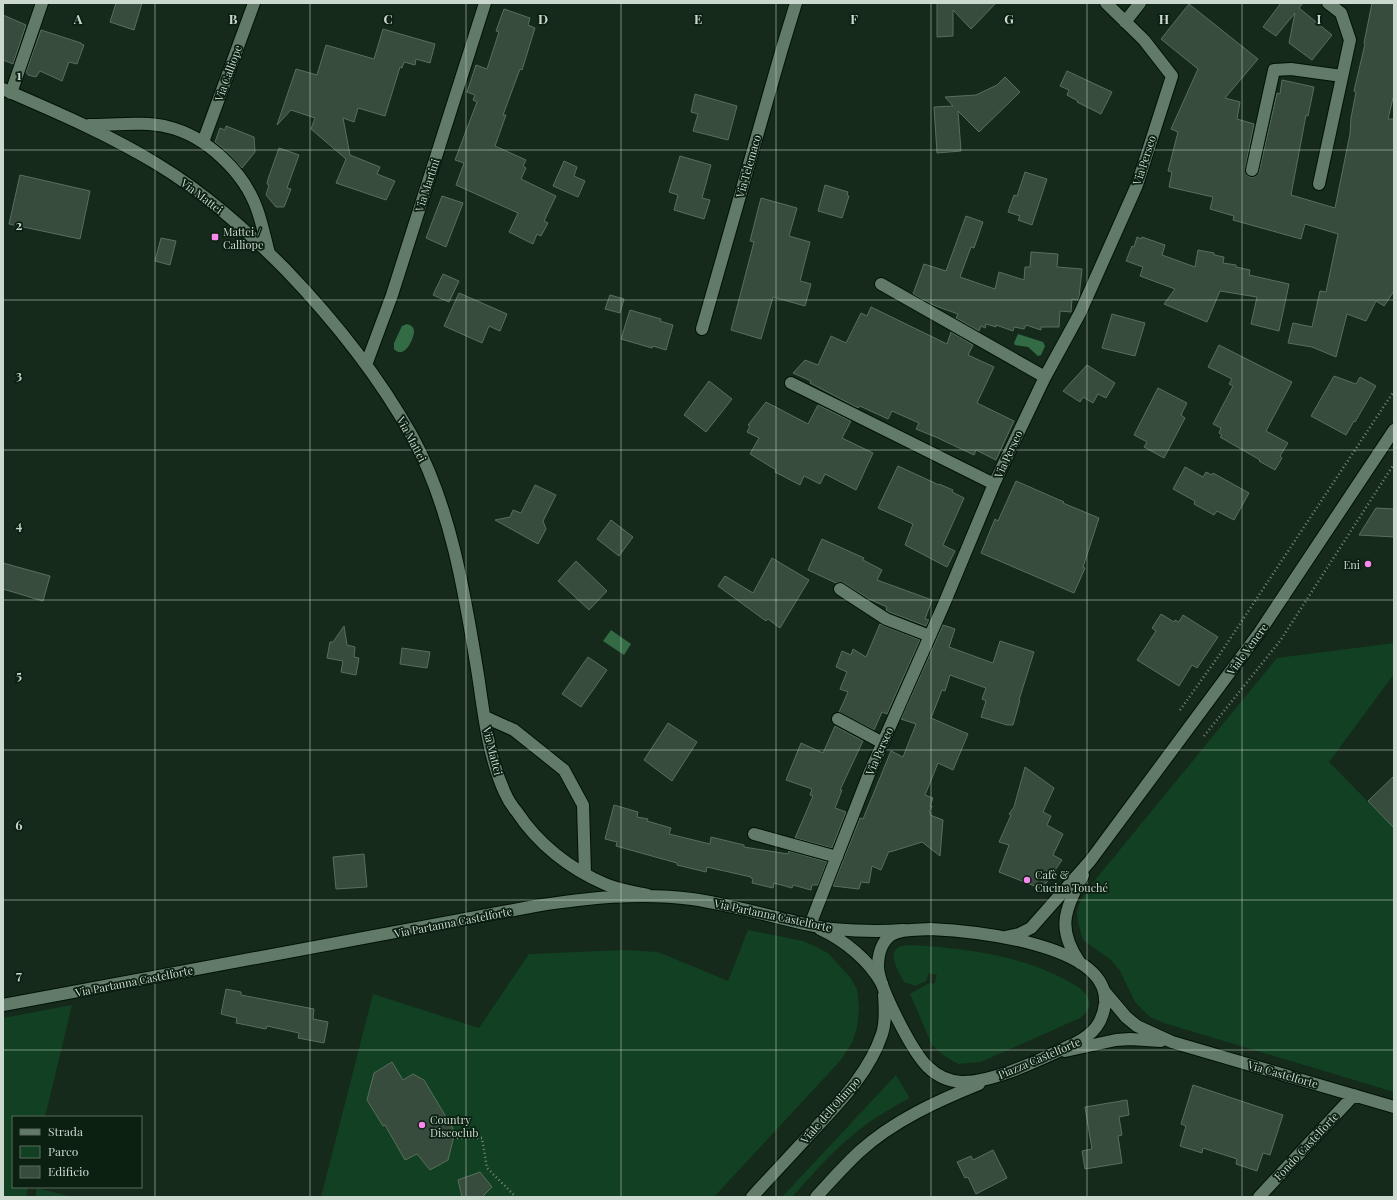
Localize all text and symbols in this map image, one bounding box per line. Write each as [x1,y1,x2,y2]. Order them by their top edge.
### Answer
text: A [73,10,83,27]
text: B [229,10,238,27]
text: C [383,10,393,27]
text: D [538,10,548,27]
text: E [694,10,702,27]
text: F [850,10,858,27]
text: G [1004,10,1014,27]
text: H [1159,10,1169,27]
text: I [1317,10,1322,27]
street label: Via Calliope [211,43,245,104]
text: 1 [17,66,22,83]
street label: Via Telemaco [732,133,764,200]
street label: Via Perseo [1129,133,1159,188]
street label: Via Martini [411,157,443,214]
street label: Via Mattei [177,175,226,217]
text: 2 [16,216,23,233]
place label: Mattei / Calliope [223,224,264,252]
marker: Mattei / Calliope [210,232,220,242]
text: 3 [16,366,22,383]
street label: Via Mattei [393,413,430,464]
street label: Via Perseo [990,428,1026,481]
text: 4 [16,516,23,533]
place label: Eni [1344,557,1360,572]
marker: Eni [1363,559,1373,569]
street label: Viale Venere [1223,620,1271,679]
text: 5 [16,666,22,683]
street label: Via Mattei [480,724,506,777]
street label: Via Perseo [861,725,896,778]
text: 6 [15,816,23,833]
place label: Cafè & Cucina Touché [1035,867,1109,895]
marker: Cafè & Cucina Touché [1022,875,1032,885]
street label: Via Partanna Castelforte [712,895,834,935]
street label: Via Partanna Castelforte [392,903,514,941]
street label: Via Partanna Castelforte [73,962,195,1000]
text: 7 [16,966,22,983]
street label: Piazza Castelforte [996,1034,1083,1082]
street label: Via Castelforte [1245,1057,1320,1091]
street label: Viale dell'Olimpo [796,1074,863,1147]
street label: Fondo Castelforte [1270,1108,1342,1183]
place label: Country Discoclub [430,1112,479,1140]
legend [12,1116,142,1188]
marker: Country Discoclub [417,1120,427,1130]
text: Strada [48,1123,83,1139]
text: Parco [48,1143,79,1159]
text: Edificio [48,1163,90,1179]

